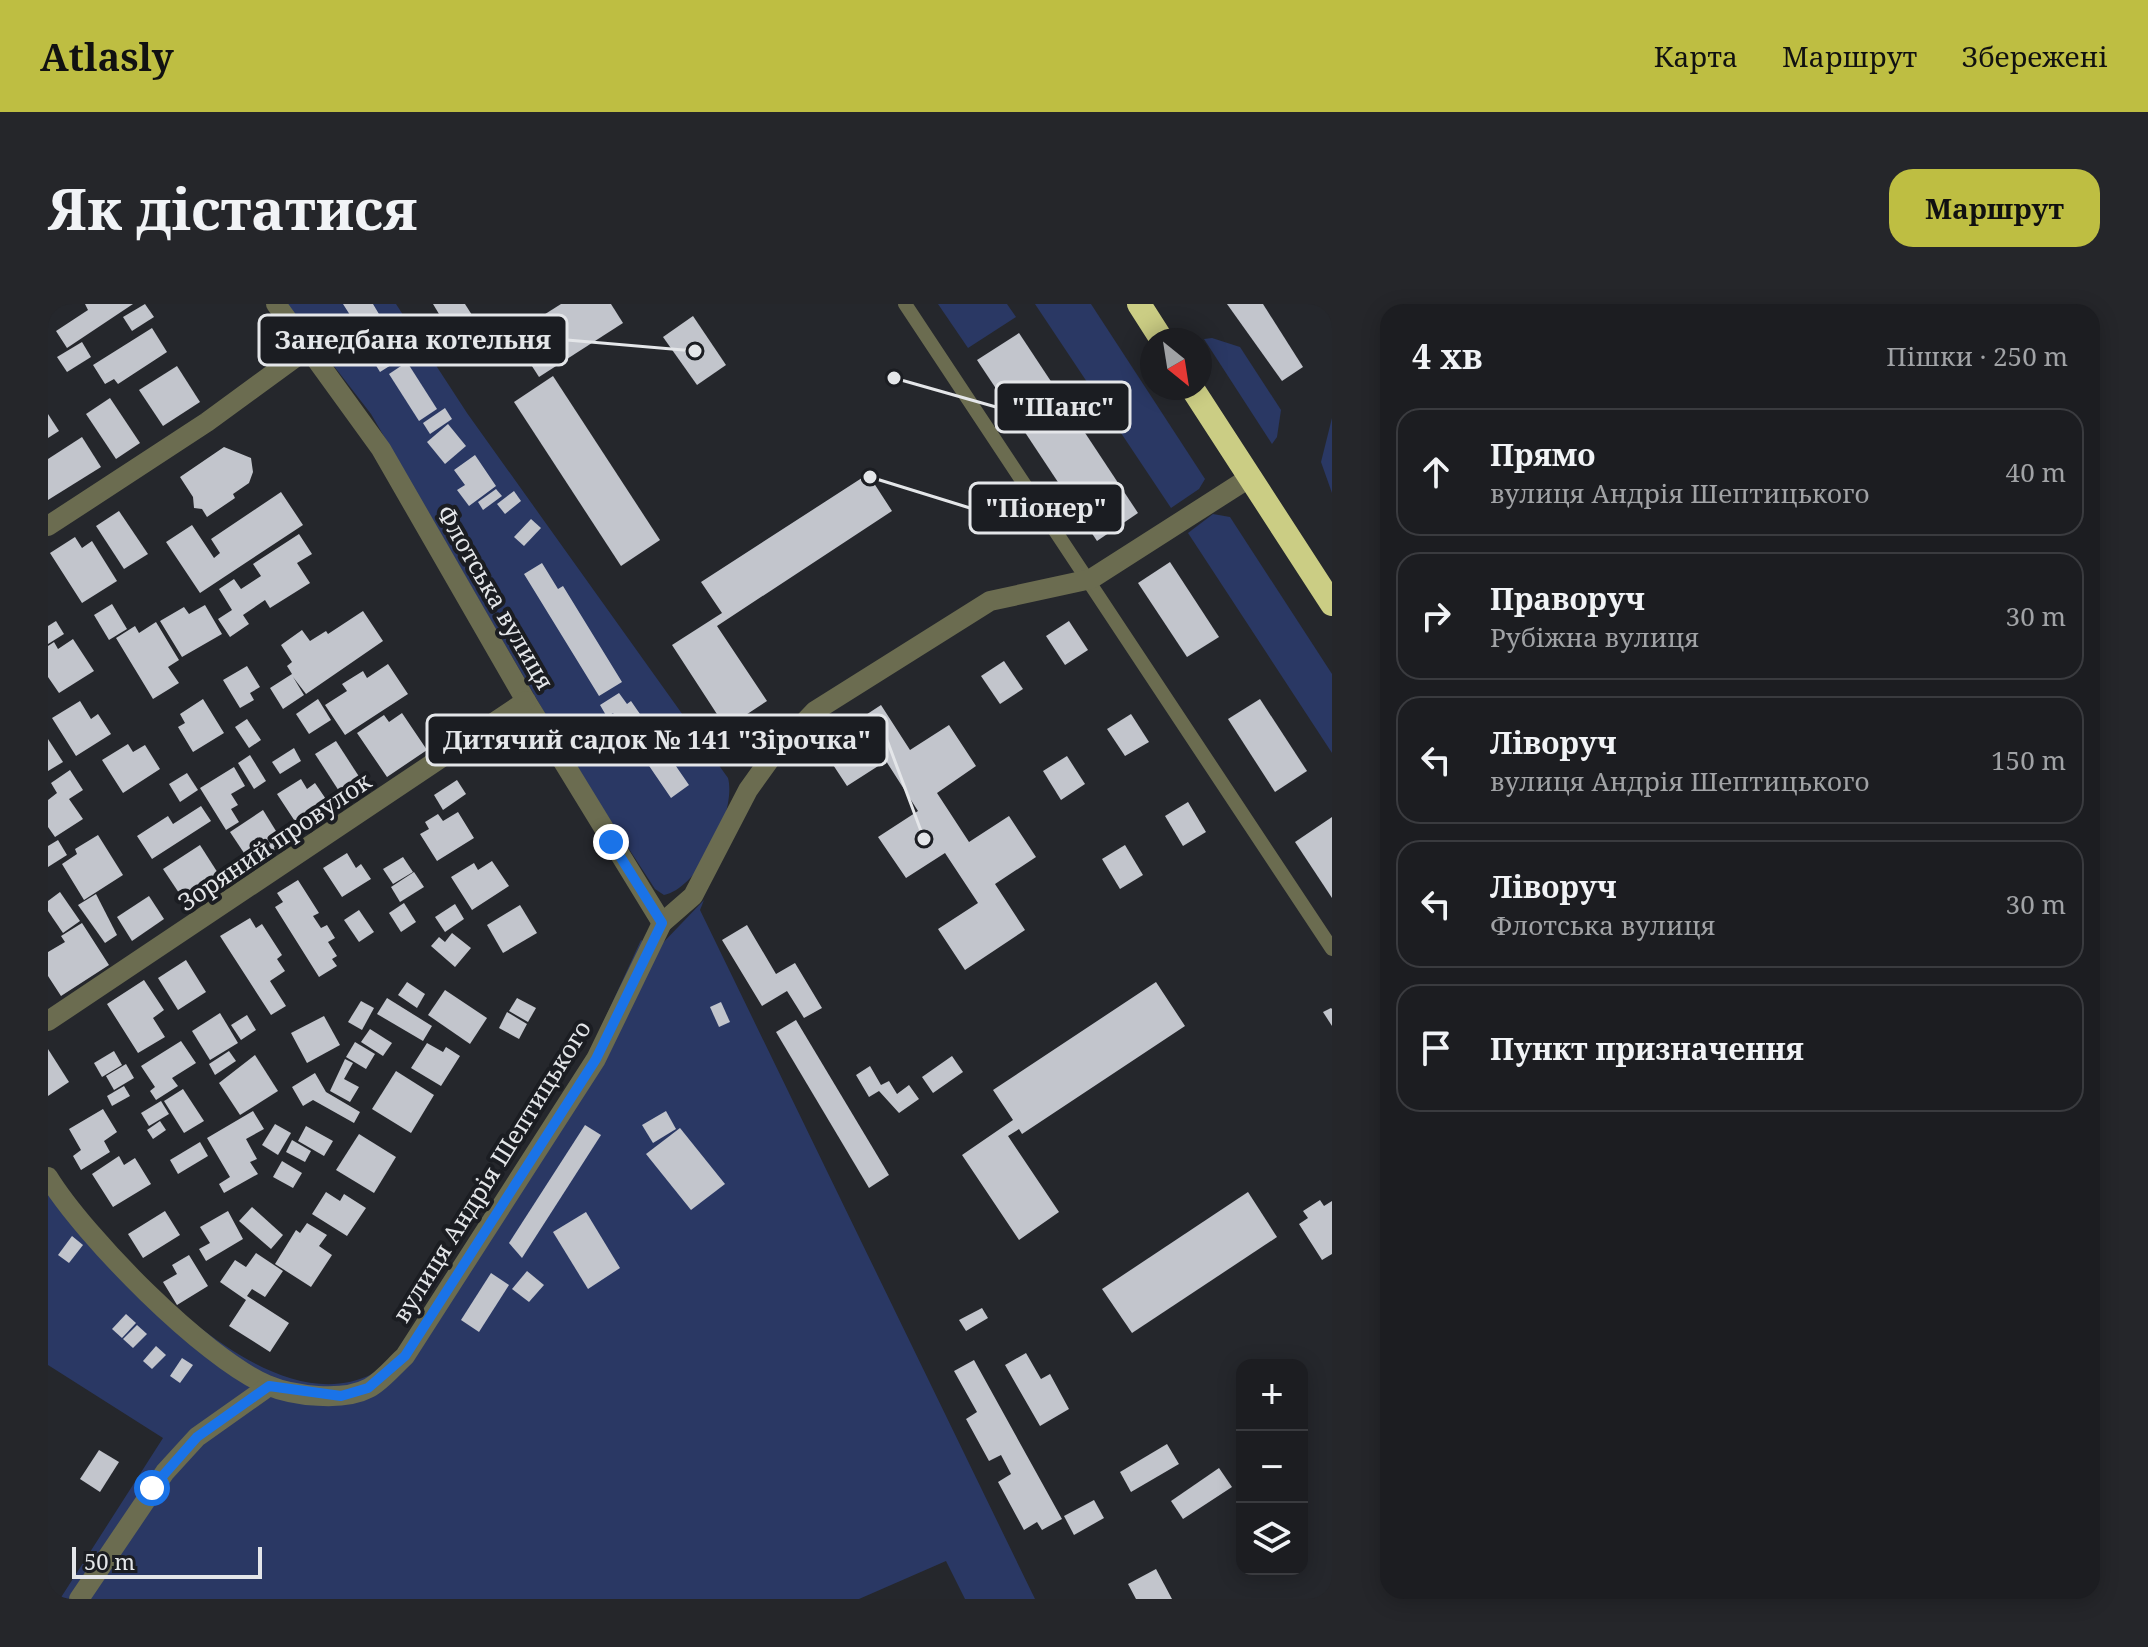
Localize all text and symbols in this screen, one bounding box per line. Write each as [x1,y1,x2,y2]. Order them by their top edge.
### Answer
text: Atlasly [40,30,174,82]
text: Карта [1654,37,1738,75]
text: Маршрут [1782,37,1917,75]
text: Збережені [1961,37,2108,75]
button: Маршрут [1889,169,2100,247]
text: Як дістатися [48,170,417,246]
callout: Занедбана котельня [259,315,567,365]
text: Занедбана котельня [275,321,551,357]
north arrow [1140,328,1212,400]
text: 4 хв [1412,333,1483,379]
text: Пішки · 250 m [1886,338,2068,374]
callout: "Шанс" [996,382,1130,432]
text: "Шанс" [1012,388,1114,424]
text: Прямо [1490,434,1596,475]
icon: ahead [1414,450,1458,494]
text: 40 m [2006,454,2066,490]
text: вулиця Андрія Шептицького [1490,475,1870,511]
callout: "Піонер" [970,483,1123,533]
text: "Піонер" [985,489,1107,525]
street label: Флотська вулиця [430,499,562,695]
text: Праворуч [1490,578,1645,619]
icon: right [1414,594,1458,638]
text: 30 m [2006,598,2066,634]
text: Рубіжна вулиця [1490,619,1699,655]
callout: Дитячий садок № 141 "Зірочка" [427,715,887,765]
text: Дитячий садок № 141 "Зірочка" [443,721,871,757]
text: Ліворуч [1490,722,1617,763]
icon: left [1414,738,1458,782]
text: 150 m [1991,742,2066,778]
text: вулиця Андрія Шептицького [1490,763,1870,799]
street label: Зоряний провулок [171,764,378,918]
route end [593,824,629,860]
text: Ліворуч [1490,866,1617,907]
icon: left [1414,882,1458,926]
text: 30 m [2006,886,2066,922]
text: Флотська вулиця [1490,907,1715,943]
street label: вулиця Андрія Шептицького [384,1014,598,1328]
icon: arrive [1414,1026,1458,1070]
text: Пункт призначення [1490,1028,1804,1069]
map controls [1236,1359,1308,1575]
button: + [1236,1359,1308,1431]
button: − [1236,1431,1308,1503]
route start [134,1470,170,1506]
button: layers [1236,1503,1308,1575]
scale bar [72,1543,262,1579]
text: 50 m [84,1546,135,1576]

